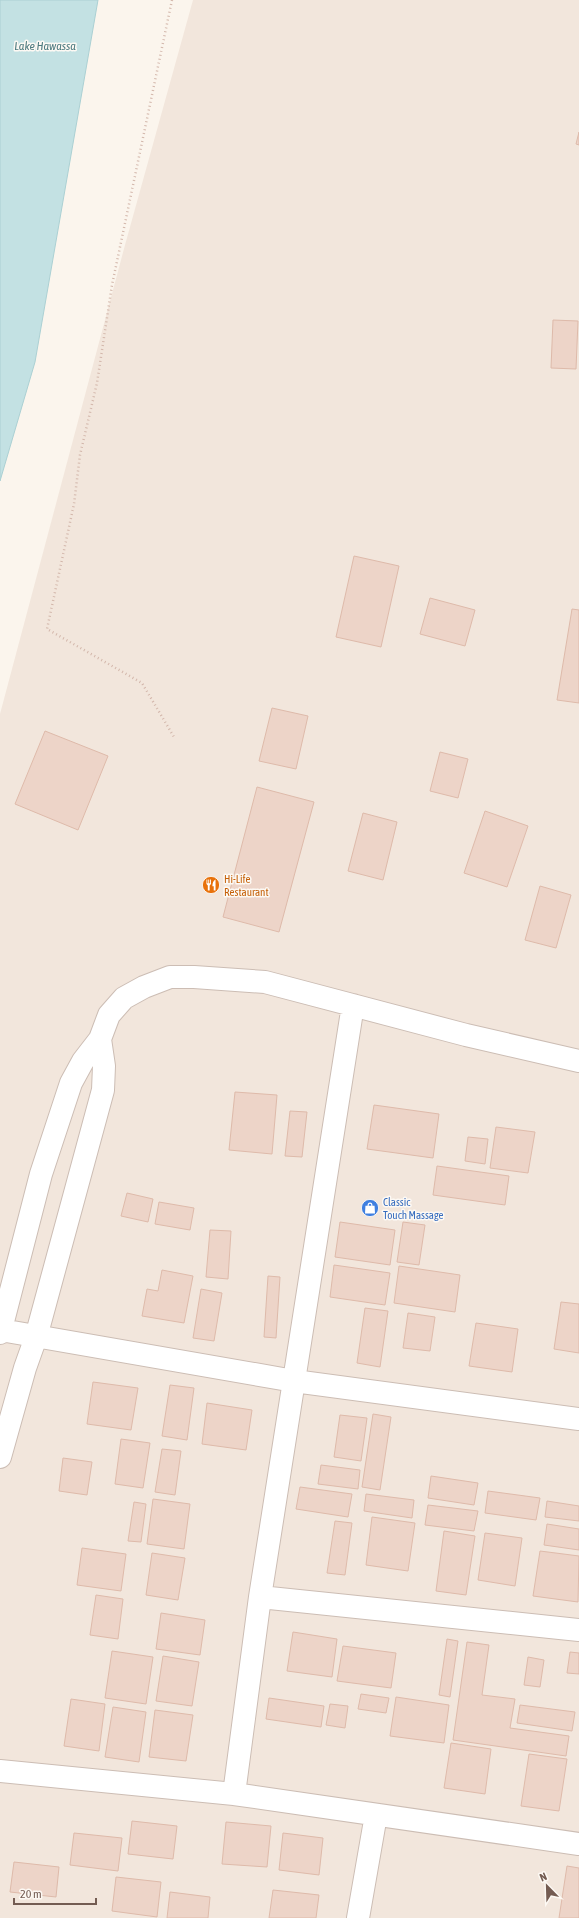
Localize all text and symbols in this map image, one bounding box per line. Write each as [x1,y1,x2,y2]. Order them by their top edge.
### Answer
water label: Lake Hawassa [14,39,76,53]
place label: Hi-Life Restaurant [224,873,269,898]
restaurant icon: Hi-Life Restaurant [201,875,221,895]
place label: Classic Touch Massage [383,1196,443,1221]
shop icon: Classic Touch Massage [360,1198,380,1218]
north arrow [527,1866,567,1906]
text: N [538,1870,548,1884]
scale bar [14,1880,96,1906]
text: 20 m [20,1887,42,1901]

